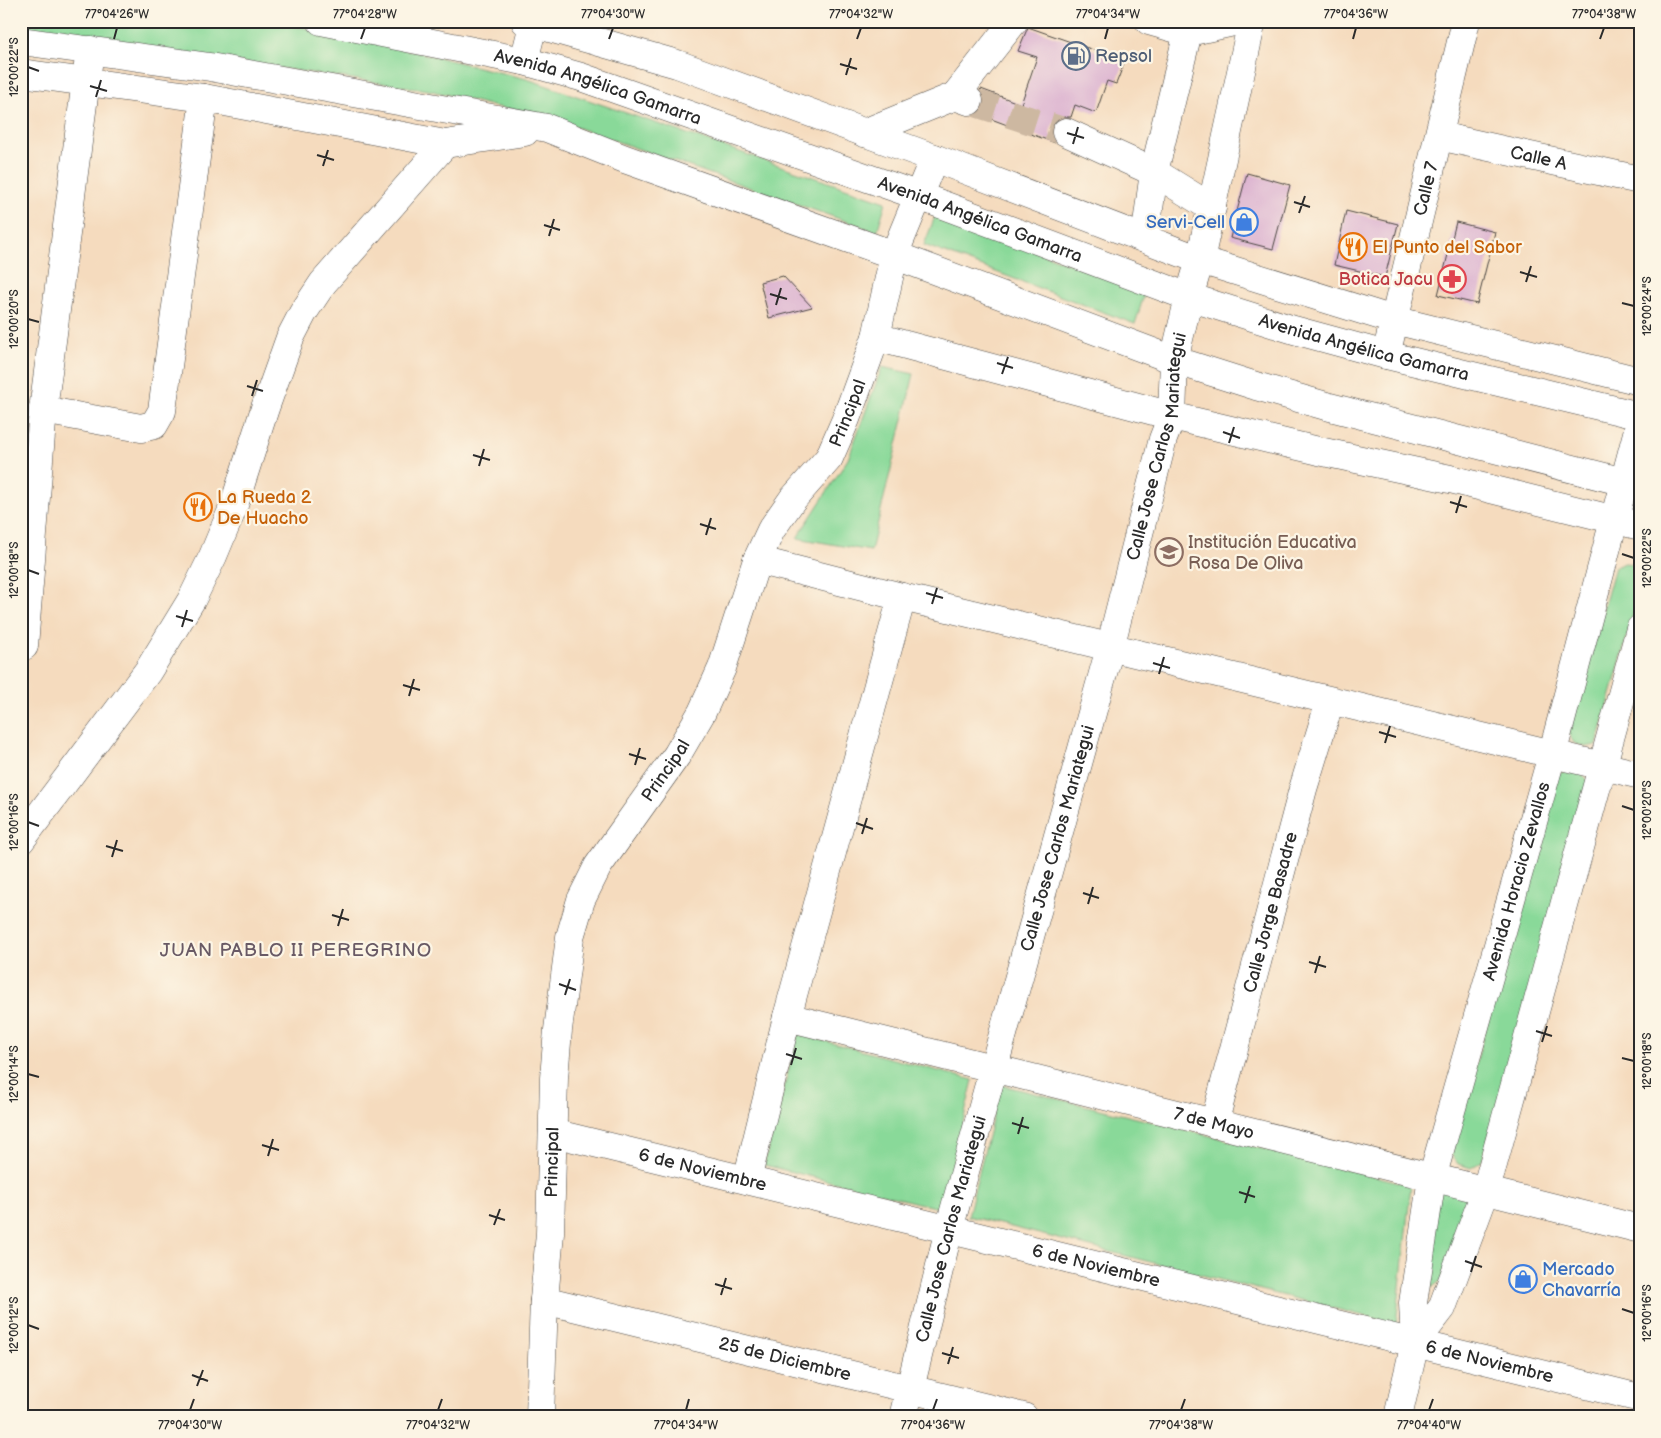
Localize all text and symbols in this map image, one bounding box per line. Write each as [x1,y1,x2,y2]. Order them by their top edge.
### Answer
text: 77°04'26"W [85,7,149,22]
text: 77°04'28"W [333,7,397,22]
text: 77°04'30"W [581,7,645,22]
text: 77°04'32"W [829,7,893,22]
text: 77°04'34"W [1076,7,1140,22]
text: 77°04'36"W [1324,7,1388,22]
text: 77°04'38"W [1572,7,1636,22]
text: 12°00'22"S [7,37,22,97]
fuel station icon: Repsol [1061,41,1091,71]
street label: Avenida Angélica Gamarra [492,45,704,130]
place label: Repsol [1095,46,1152,67]
street label: Calle A [1508,142,1569,175]
street label: Calle 7 [1410,160,1443,218]
street label: Avenida Angélica Gamarra [875,172,1085,267]
shop icon: Servi-Cell [1229,207,1259,237]
place label: Servi-Cell [1146,212,1225,233]
restaurant icon: El Punto del Sabor [1338,232,1368,262]
place label: El Punto del Sabor [1372,237,1522,258]
pharmacy icon: Botica Jacu [1437,264,1467,294]
place label: Botica Jacu [1338,269,1433,290]
text: 12°00'24"S [1640,276,1655,336]
text: 12°00'20"S [7,289,22,349]
street label: Avenida Angélica Gamarra [1256,310,1471,386]
street label: Calle Jose Carlos Mariategui [1123,330,1191,563]
street label: Principal [825,377,871,450]
place label: La Rueda 2 De Huacho [217,487,312,529]
restaurant icon: La Rueda 2 De Huacho [183,492,213,522]
text: 12°00'22"S [1640,528,1655,588]
place label: Institución Educativa Rosa De Oliva [1188,532,1357,574]
school or university icon: Institución Educativa Rosa De Oliva [1154,537,1184,567]
text: 12°00'18"S [7,541,22,599]
street label: Calle Jose Carlos Mariategui [1016,723,1099,954]
street label: Principal [637,736,695,806]
street label: Avenida Horacio Zevallos [1479,779,1555,983]
text: 12°00'20"S [1640,780,1655,840]
text: 12°00'16"S [7,793,22,851]
street label: Calle Jorge Basadre [1239,829,1302,995]
district label: JUAN PABLO II PEREGRINO [160,939,432,962]
text: 12°00'18"S [1640,1032,1655,1090]
text: 12°00'14"S [7,1045,22,1103]
street label: 7 de Mayo [1171,1104,1256,1144]
street label: Calle Jose Carlos Mariategui [912,1113,991,1345]
street label: Principal [541,1127,564,1198]
street label: 6 de Noviembre [636,1144,769,1196]
street label: 6 de Noviembre [1030,1240,1162,1292]
place label: Mercado Chavarría [1542,1259,1621,1301]
shop icon: Mercado Chavarría [1508,1264,1538,1294]
text: 12°00'16"S [1640,1284,1655,1342]
text: 12°00'12"S [7,1296,22,1354]
street label: 25 de Diciembre [716,1333,853,1386]
street label: 6 de Noviembre [1423,1336,1556,1388]
text: 77°04'30"W [158,1418,222,1433]
text: 77°04'32"W [406,1418,470,1433]
text: 77°04'34"W [654,1418,718,1433]
text: 77°04'36"W [901,1418,965,1433]
text: 77°04'38"W [1149,1418,1213,1433]
text: 77°04'40"W [1397,1418,1461,1433]

